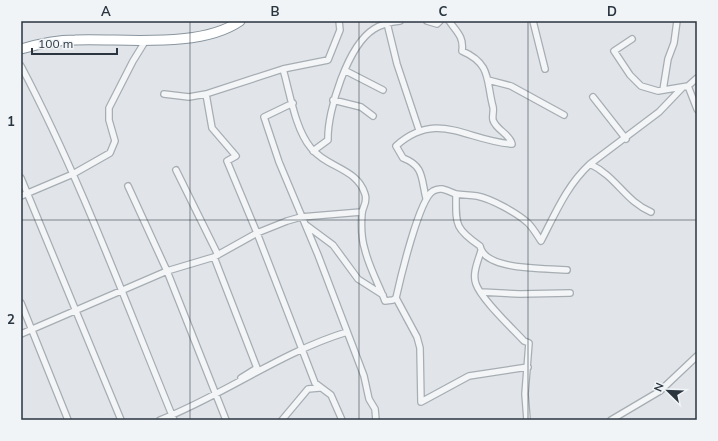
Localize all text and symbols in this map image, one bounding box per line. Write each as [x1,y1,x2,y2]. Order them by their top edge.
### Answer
text: A [101,3,111,19]
text: B [271,3,280,19]
text: C [439,3,448,19]
text: D [607,3,617,19]
scale bar [32,30,117,56]
text: 100 m [38,36,73,51]
text: 1 [7,113,15,129]
text: 2 [7,311,15,327]
north arrow [648,371,688,411]
text: N [651,381,667,394]

